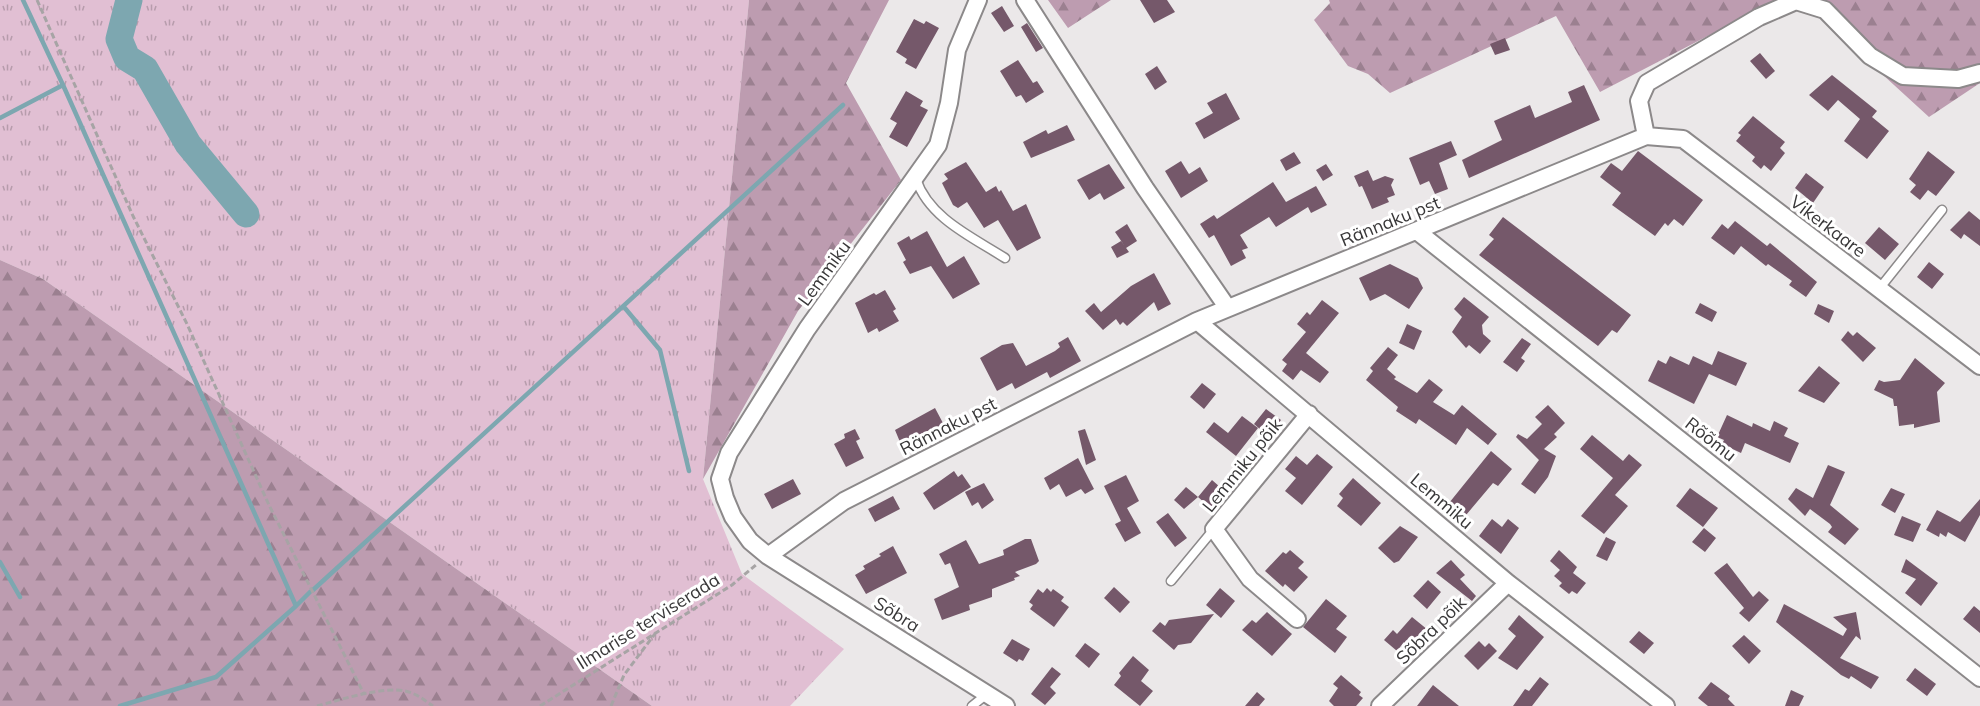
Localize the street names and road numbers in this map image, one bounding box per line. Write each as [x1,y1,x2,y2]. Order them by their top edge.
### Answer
street label: Vikerkaare [1785,190,1871,262]
street label: Rännaku pst [1337,191,1443,251]
street label: Lemmiku [793,236,855,310]
street label: Rännaku pst [896,392,1000,460]
street label: Rõõmu [1681,412,1741,466]
street label: Lemmiku põik [1197,413,1287,517]
street label: Lemmiku [1406,468,1478,534]
street label: Ilmarise terviserada [572,568,724,674]
street label: Sõbra põik [1391,590,1471,669]
street label: Sõbra [870,591,924,637]

